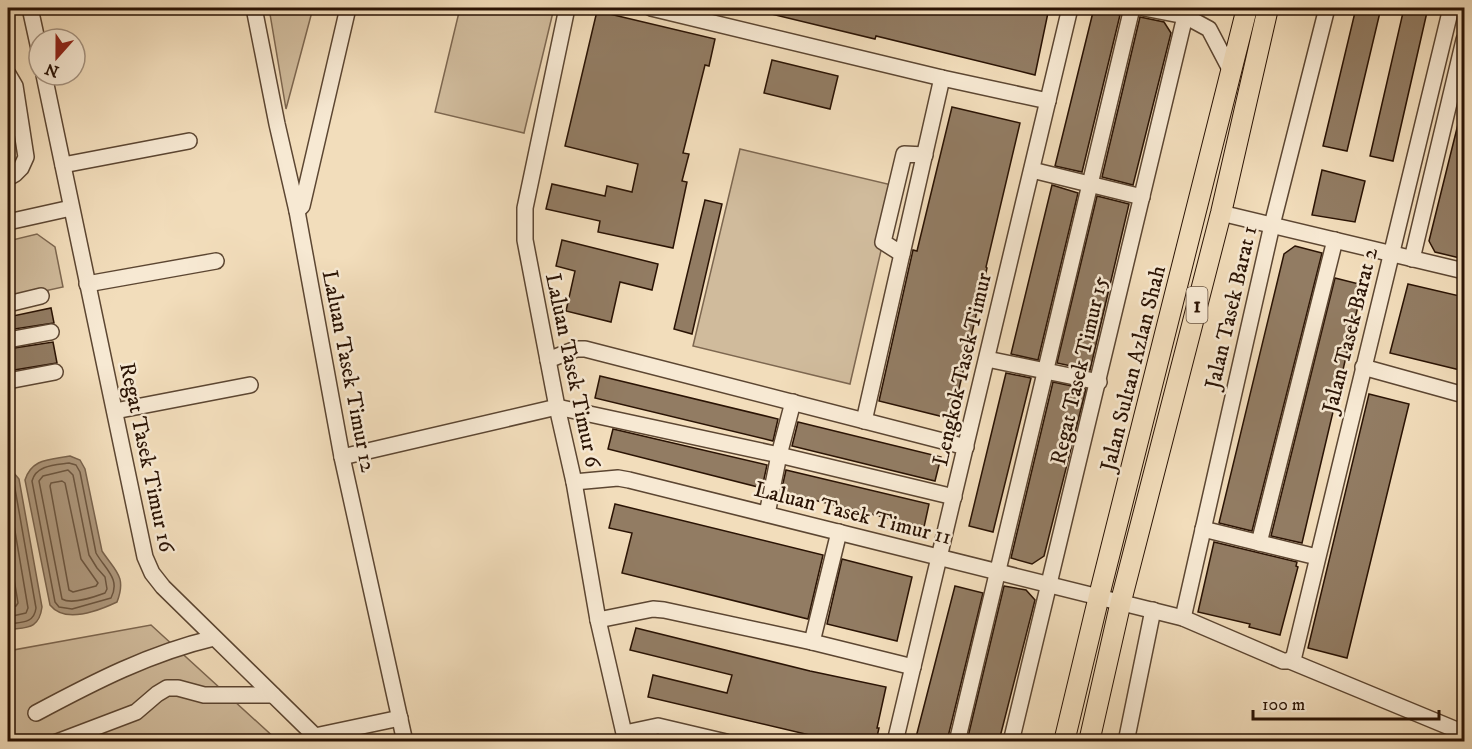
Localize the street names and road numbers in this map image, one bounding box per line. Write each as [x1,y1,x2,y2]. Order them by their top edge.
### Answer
street label: Jalan Tasek Barat 1 [1199,223,1263,393]
street label: Jalan Tasek Barat 2 [1316,245,1384,418]
street label: Jalan Sultan Azlan Shah [1094,262,1172,476]
street label: Laluan Tasek Timur 12 [316,268,381,475]
street label: Lengkok Tasek Timur [927,269,998,469]
street label: Laluan Tasek Timur 6 [539,271,607,471]
street label: Regat Tasek Timur 15 [1045,273,1114,467]
road number: 1 [1186,287,1208,323]
street label: Regat Tasek Timur 16 [113,360,180,556]
street label: Laluan Tasek Timur 11 [751,476,954,551]

